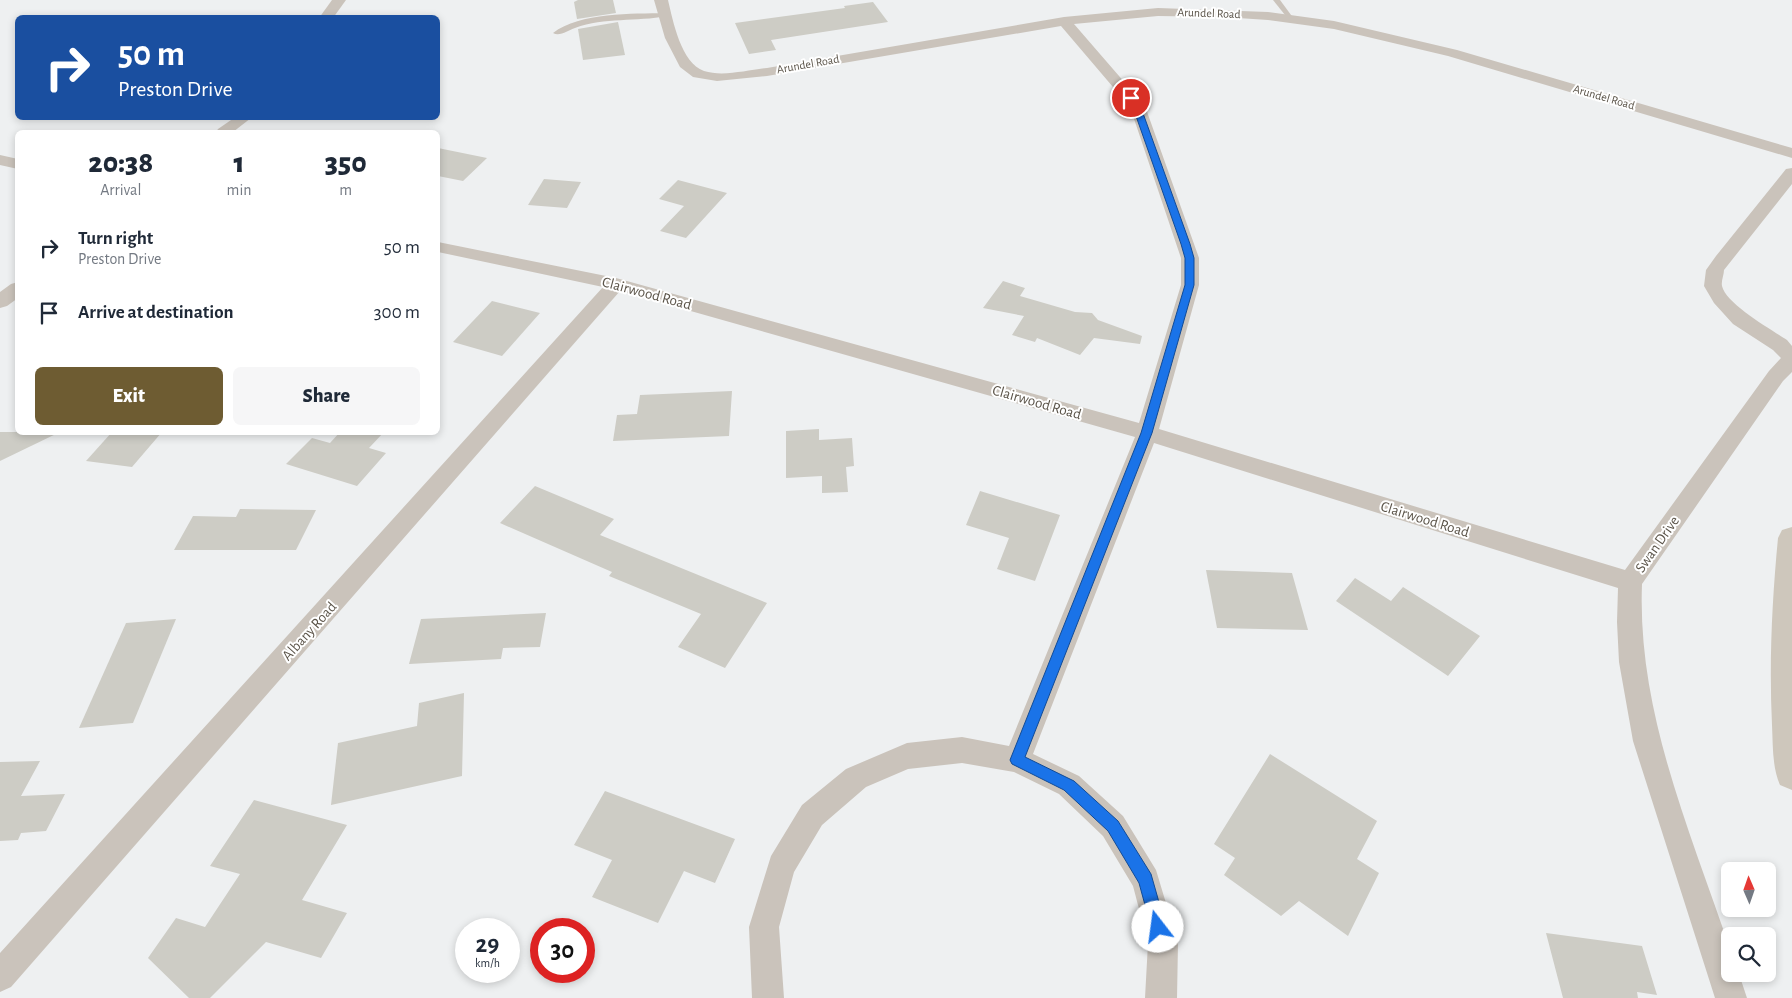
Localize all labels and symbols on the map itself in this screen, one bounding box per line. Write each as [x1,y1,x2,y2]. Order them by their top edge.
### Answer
street label: Arundel Road [1177,6,1241,20]
street label: Arundel Road [776,53,840,75]
pin [1110,77,1152,119]
street label: Arundel Road [1572,82,1636,112]
street label: Clairwood Road [601,274,693,313]
street label: Clairwood Road [991,383,1083,422]
street label: Clairwood Road [1379,499,1471,540]
street label: Swan Drive [1633,513,1682,575]
street label: Albany Road [279,599,340,663]
north arrow [1721,862,1776,918]
position arrow [1131,900,1183,952]
speed limit sign: 30 [530,918,595,983]

